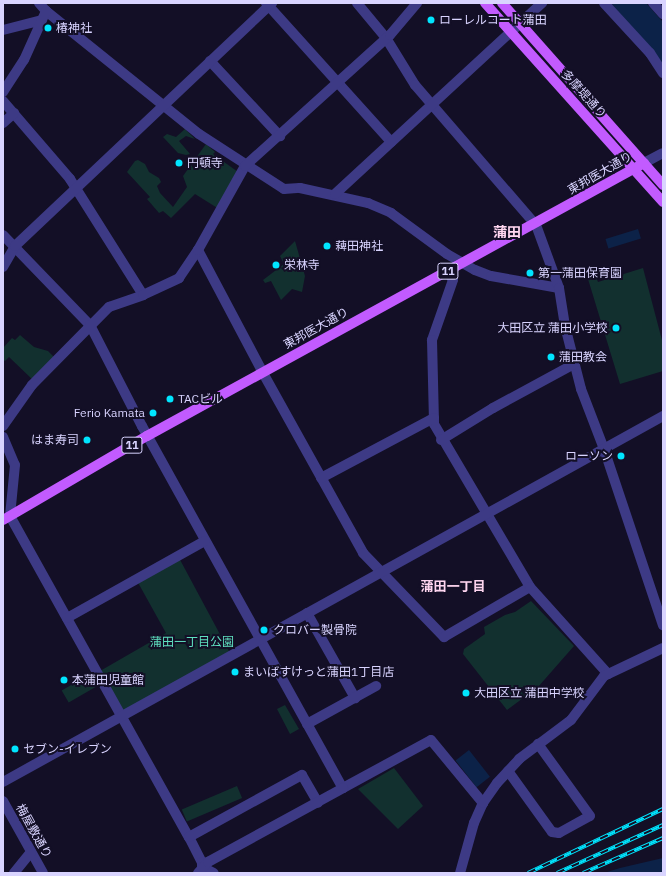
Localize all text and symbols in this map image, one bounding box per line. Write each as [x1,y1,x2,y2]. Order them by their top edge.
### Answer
place label: ローレルコート蒲田 [439,13,547,27]
marker: ローレルコート蒲田 [426,15,436,25]
place label: 椿神社 [56,21,92,35]
marker: 椿神社 [43,23,53,33]
street label: 多摩堤通り [559,67,609,121]
street label: 東邦医大通り [565,149,635,197]
place label: 円頓寺 [187,156,223,170]
marker: 円頓寺 [174,158,184,168]
district label: 蒲田 [493,224,521,240]
place label: 薭田神社 [335,239,383,253]
marker: 薭田神社 [322,241,332,251]
place label: 栄林寺 [284,258,320,272]
marker: 栄林寺 [271,260,281,270]
road number: 11 [437,262,459,280]
place label: 第一蒲田保育園 [538,266,622,280]
marker: 第一蒲田保育園 [525,268,535,278]
street label: 東邦医大通り [281,304,351,352]
place label: 大田区立 蒲田小学校 [497,321,608,335]
marker: 大田区立 蒲田小学校 [611,323,621,333]
place label: 蒲田教会 [559,350,607,364]
marker: 蒲田教会 [546,352,556,362]
place label: TACビル [178,392,223,406]
marker: TACビル [165,394,175,404]
place label: Ferio Kamata [74,406,145,420]
marker: Ferio Kamata [148,408,158,418]
place label: はま寿司 [31,433,79,447]
marker: はま寿司 [82,435,92,445]
road number: 11 [121,436,143,454]
place label: ローソン [565,449,613,463]
marker: ローソン [616,451,626,461]
district label: 蒲田一丁目 [421,579,485,595]
place label: クロバー製骨院 [273,623,357,637]
marker: クロバー製骨院 [258,624,270,636]
park label: 蒲田一丁目公園 [150,635,234,649]
place label: まいばすけっと蒲田1丁目店 [243,665,394,679]
marker: まいばすけっと蒲田1丁目店 [230,667,240,677]
place label: 本蒲田児童館 [72,673,144,687]
marker: 本蒲田児童館 [59,675,69,685]
place label: 大田区立 蒲田中学校 [474,686,585,700]
marker: 大田区立 蒲田中学校 [461,688,471,698]
place label: セブン-イレブン [23,742,112,756]
marker: セブン-イレブン [10,744,20,754]
street label: 梅屋敷通り [13,801,55,861]

